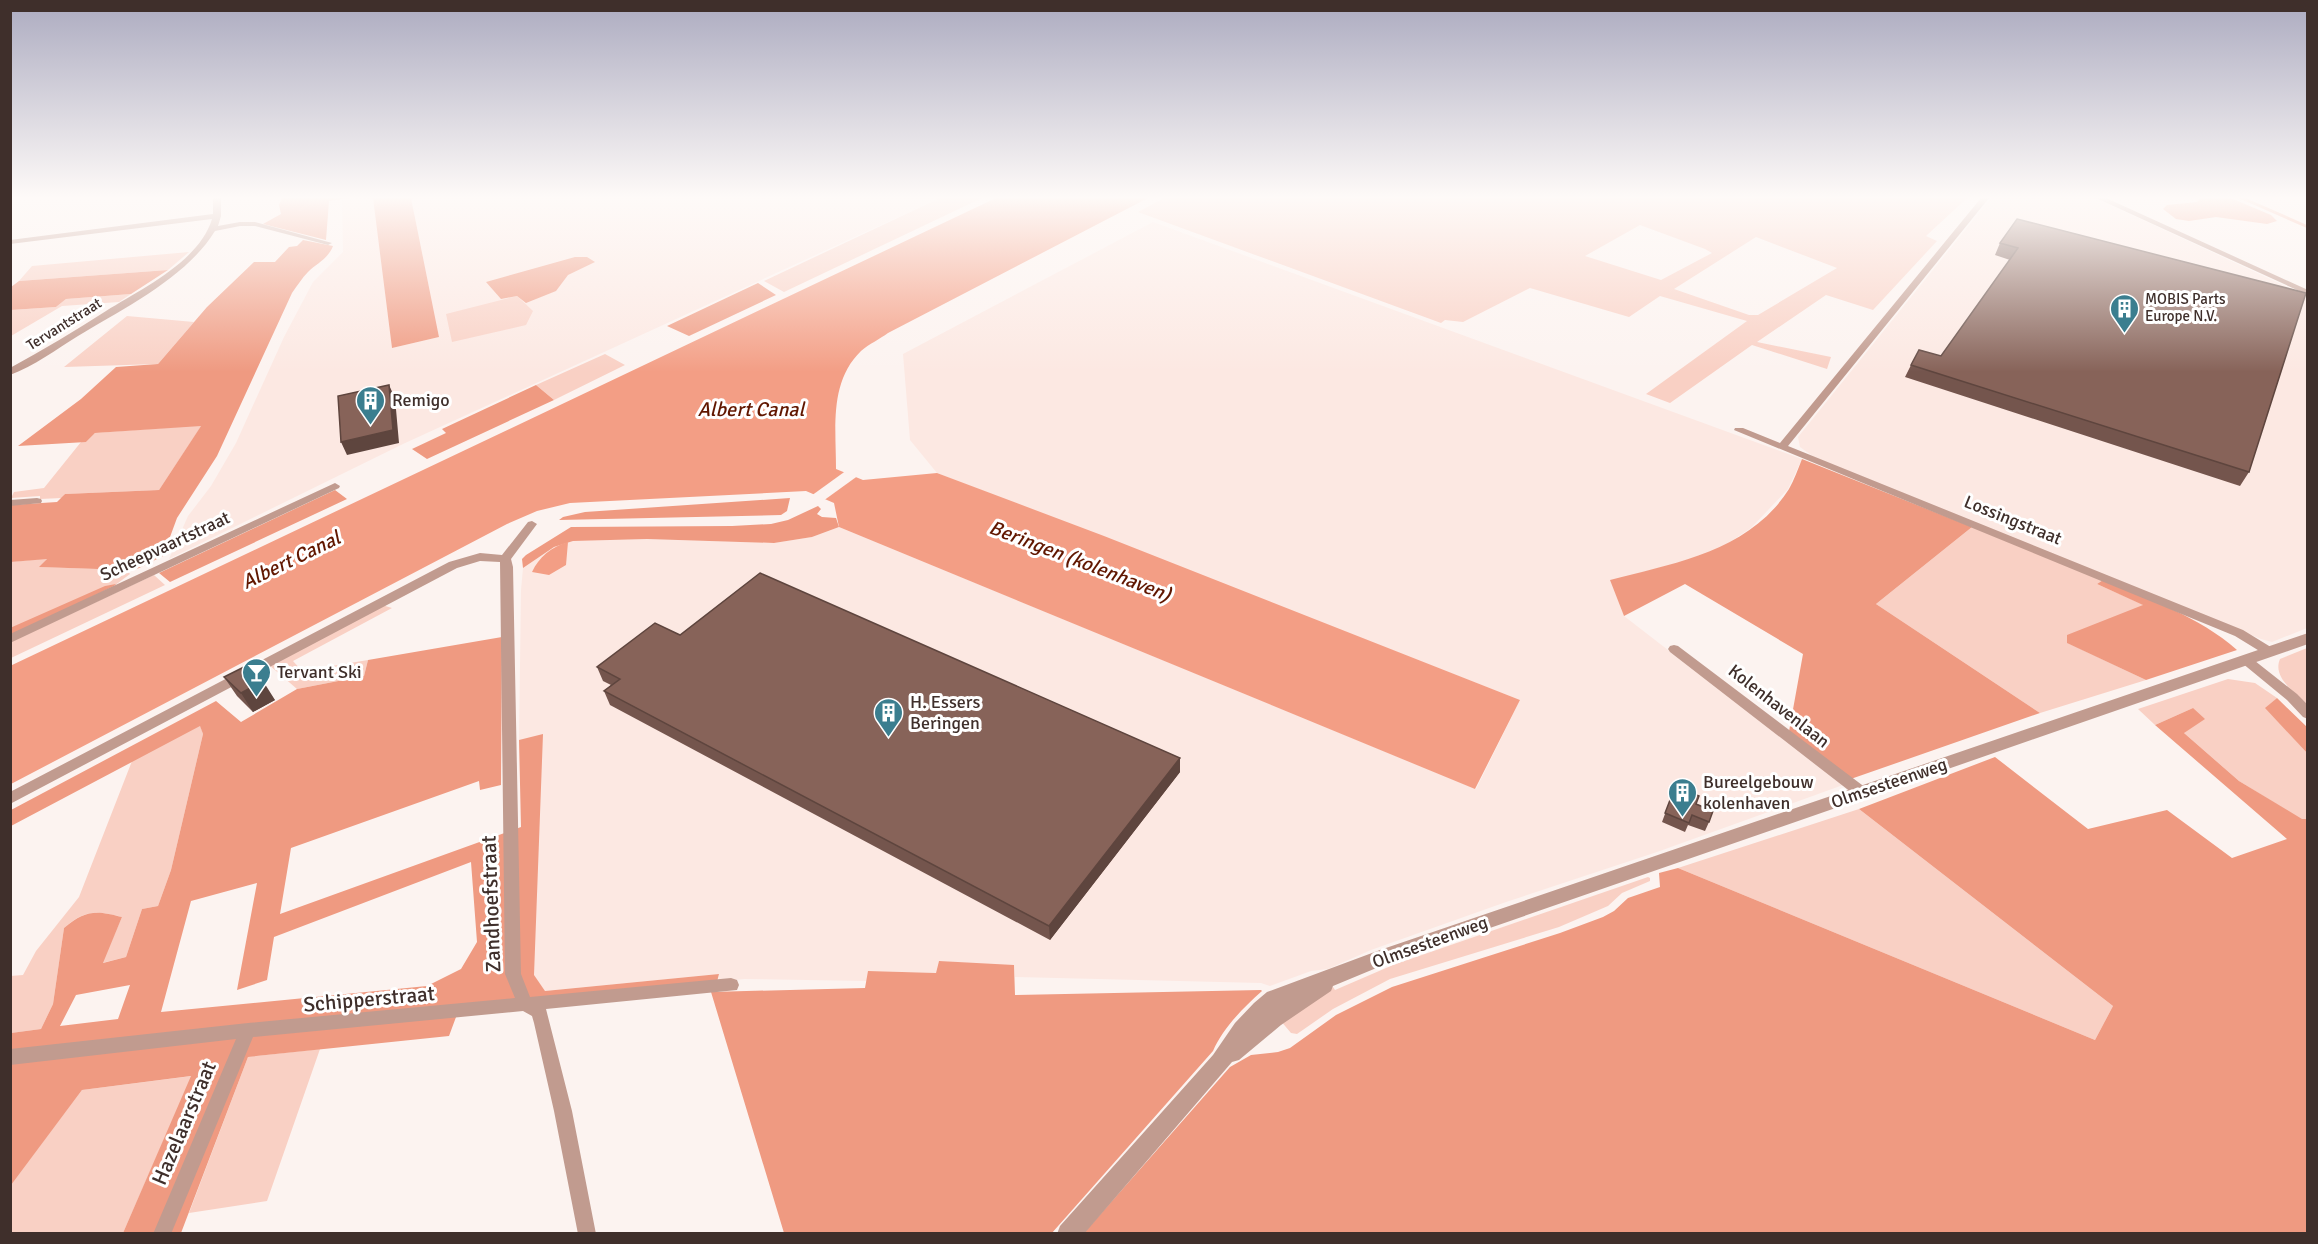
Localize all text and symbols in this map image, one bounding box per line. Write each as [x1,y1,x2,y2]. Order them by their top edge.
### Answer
place label: MOBIS Parts Europe N.V. [2145,290,2226,325]
building icon: MOBIS Parts Europe N.V. [2108,292,2140,334]
street label: Tervantstraat [23,294,105,354]
building icon: Remigo [355,384,387,426]
place label: Remigo [392,389,450,411]
water label: Albert Canal [698,397,806,422]
street label: Lossingstraat [1961,490,2065,550]
street label: Scheepvaartstraat [97,506,233,586]
water label: Beringen (kolenhaven) [986,515,1176,608]
water label: Albert Canal [238,524,346,595]
bar icon: Tervant Ski [240,656,272,698]
street label: Kolenhavenlaan [1724,660,1834,752]
place label: Tervant Ski [277,661,362,683]
place label: H. Essers Beringen [910,691,980,734]
building icon: H. Essers Beringen [873,696,905,738]
street label: Olmsesteenweg [1828,753,1950,813]
place label: Bureelgebouw kolenhaven [1703,771,1813,814]
building icon: Bureelgebouw kolenhaven [1666,776,1698,818]
street label: Zandhoefstraat [476,835,506,973]
street label: Olmsesteenweg [1369,911,1491,973]
street label: Schipperstraat [302,980,436,1018]
street label: Hazelaarstraat [146,1057,222,1189]

